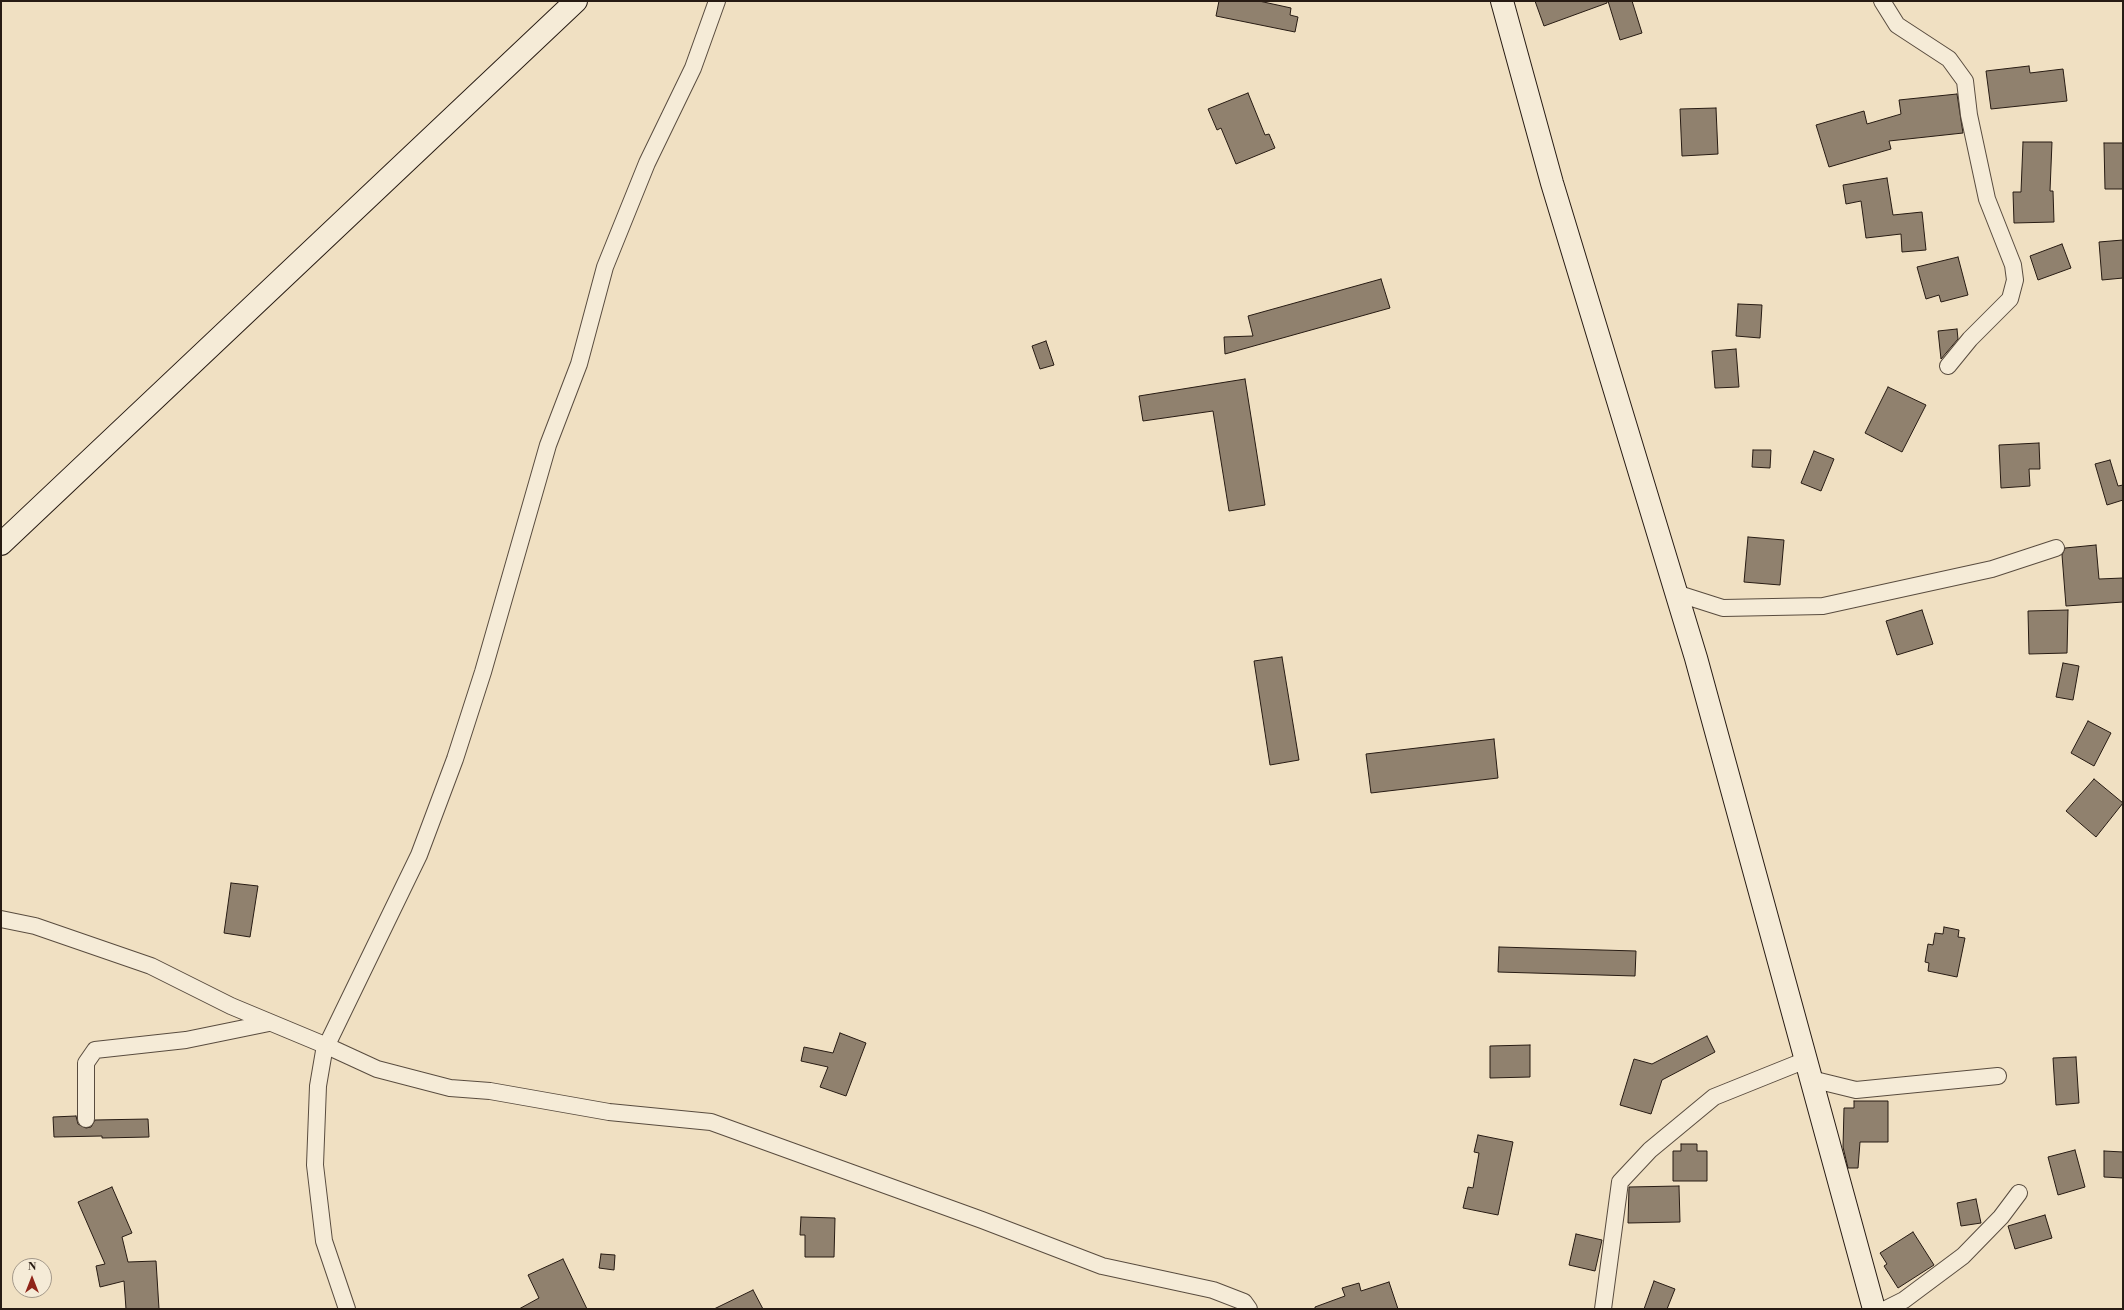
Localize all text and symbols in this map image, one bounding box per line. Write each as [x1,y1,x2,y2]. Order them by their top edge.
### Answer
north arrow [12,1258,52,1298]
text: N [28,1260,36,1274]

